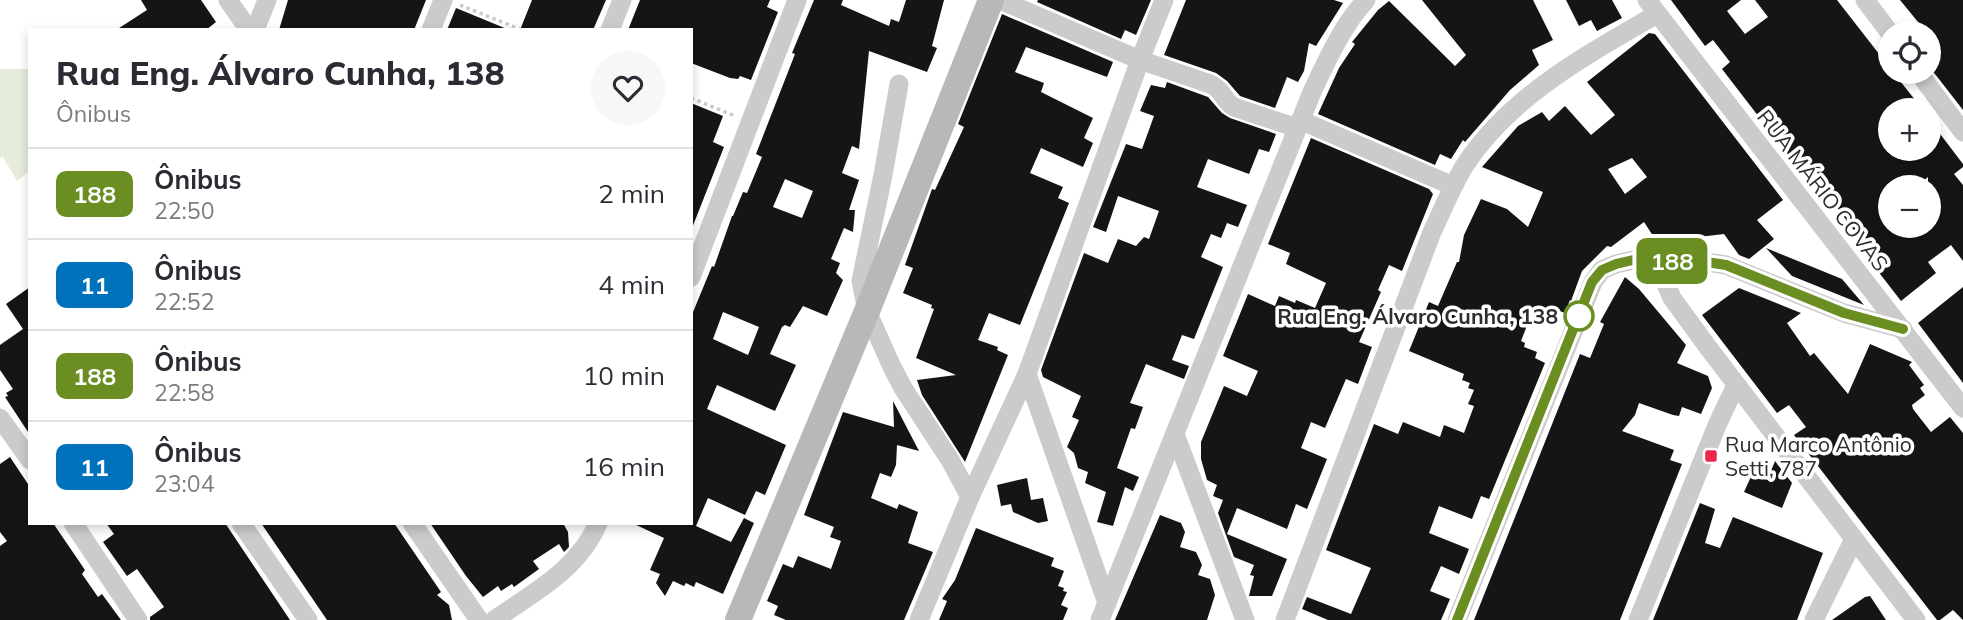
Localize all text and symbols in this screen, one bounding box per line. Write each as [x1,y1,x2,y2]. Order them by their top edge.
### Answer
map controls [1878,21,1941,238]
button: locate [1878,21,1941,84]
button: heart [591,51,665,125]
text: Rua Eng. Álvaro Cunha, 138 [56,52,504,93]
button: + [1878,98,1941,161]
text: Ônibus [56,99,131,128]
street label: RUA MÁRIO COVAS [1752,104,1894,276]
text: Ônibus [154,163,242,196]
button: − [1878,175,1941,238]
text: 2 min [598,177,665,210]
text: 188 [73,179,116,209]
text: 22:50 [154,196,214,225]
line badge: 188 [1632,238,1712,284]
text: 188 [1650,246,1694,276]
text: Ônibus [154,254,242,287]
text: 4 min [598,268,665,301]
text: 11 [80,270,109,300]
text: 22:52 [154,287,214,316]
marker: Rua Eng. Álvaro Cunha, 138 [1564,301,1594,331]
place label: Rua Eng. Álvaro Cunha, 138 [1277,303,1558,329]
text: Ônibus [154,345,242,378]
text: 10 min [583,359,665,392]
text: 188 [73,361,116,391]
text: 22:58 [154,378,214,407]
place label: Rua Marco Antônio Setti, 787 [1725,431,1912,481]
text: Ônibus [154,436,242,469]
marker: Rua Marco Antônio Setti, 787 [1703,448,1719,464]
text: 16 min [583,450,665,483]
text: 11 [80,452,109,482]
text: 23:04 [154,469,214,498]

